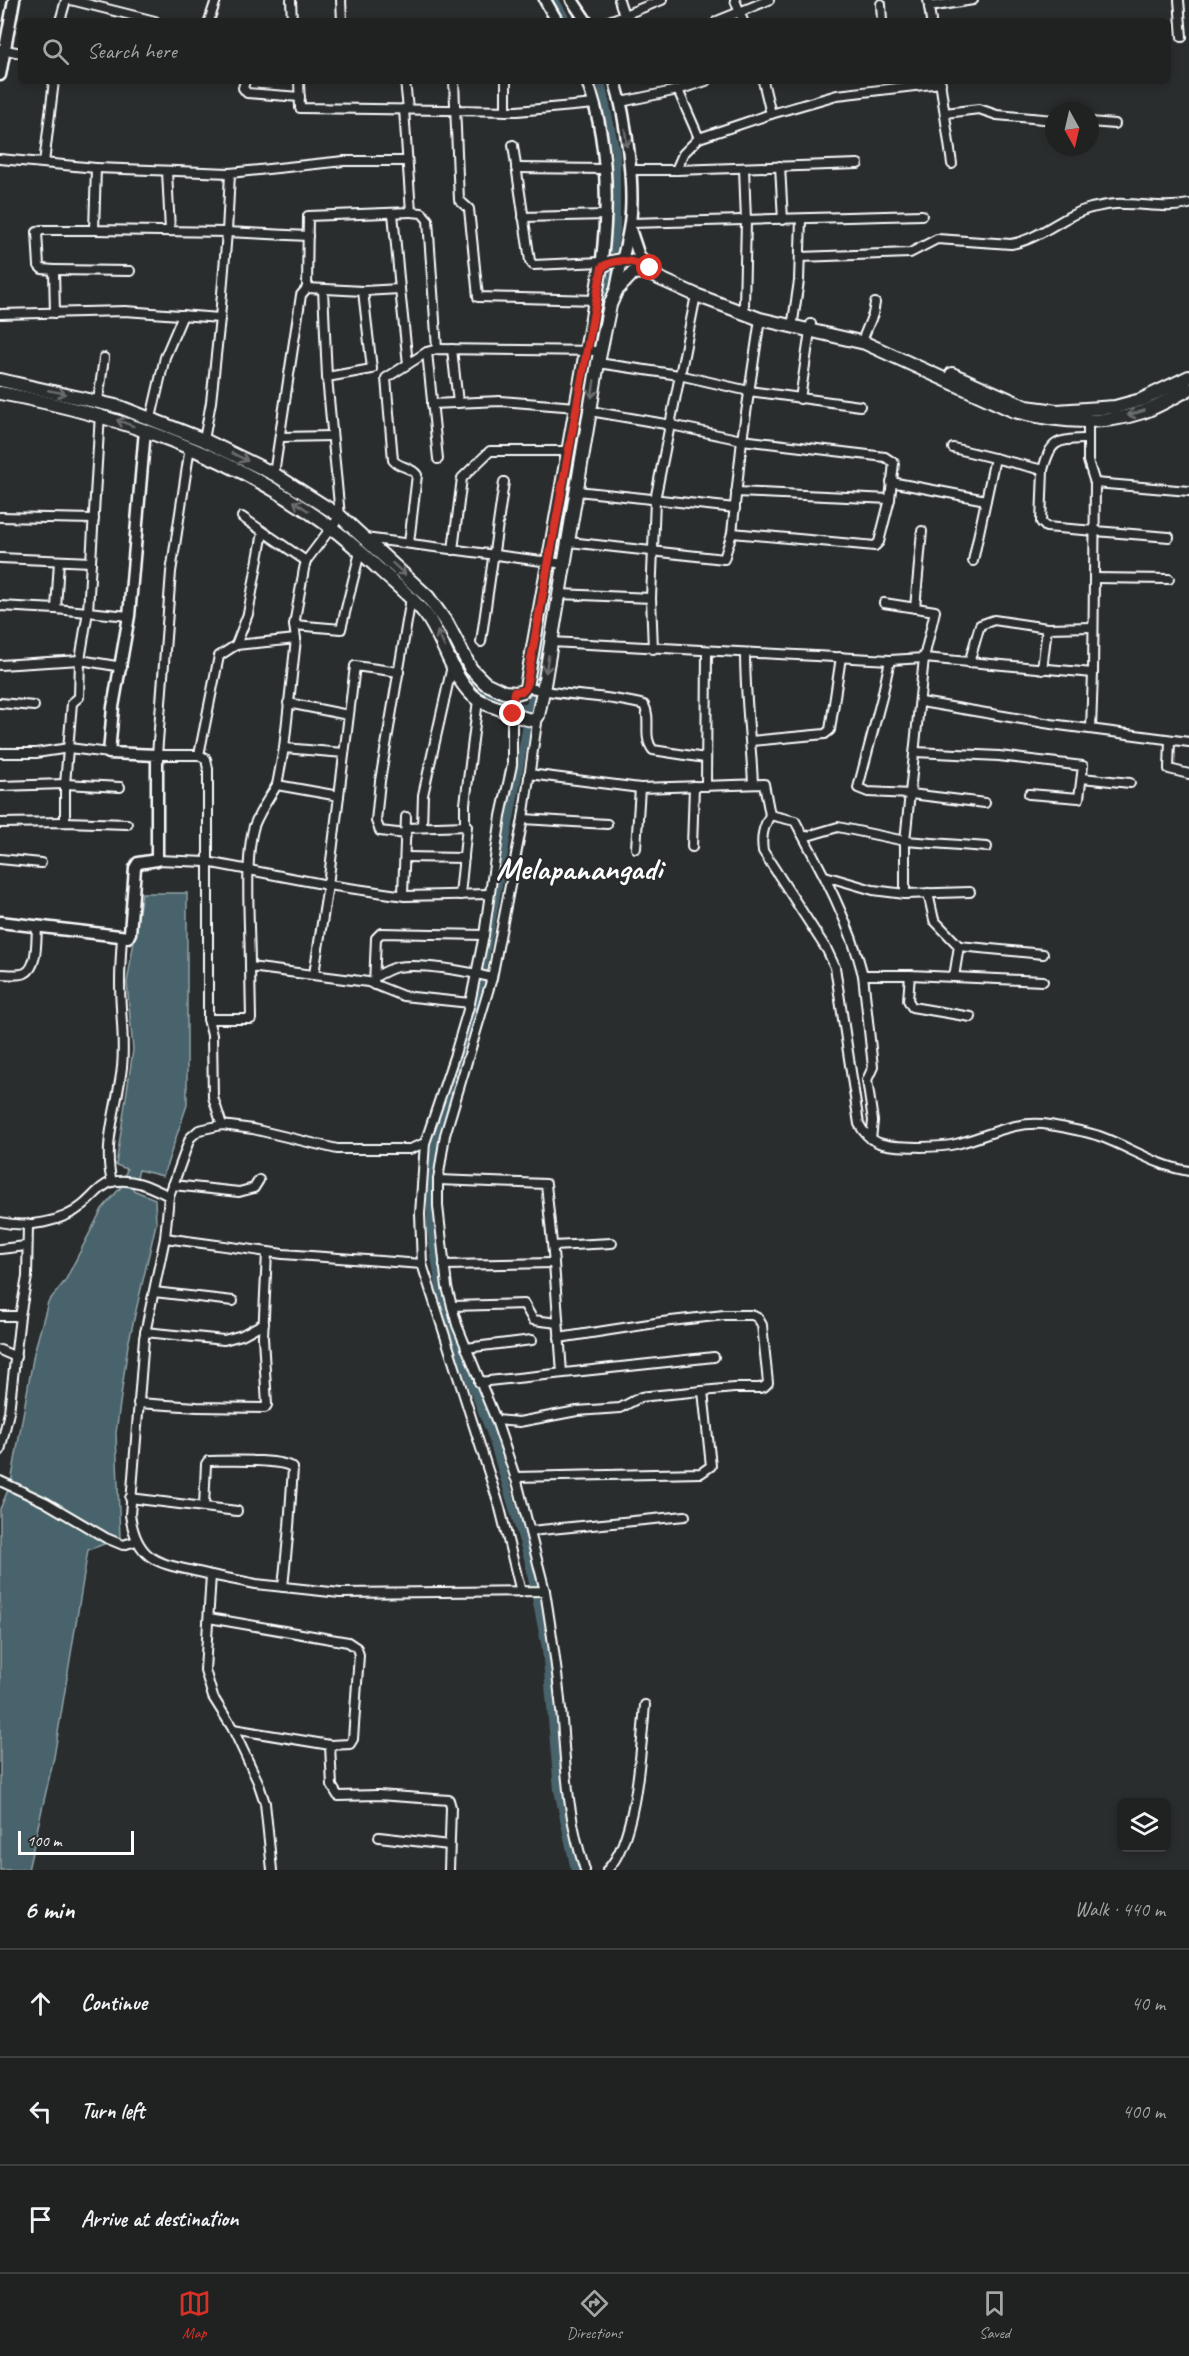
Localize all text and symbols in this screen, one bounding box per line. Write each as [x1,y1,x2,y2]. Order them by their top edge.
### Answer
search box [18,18,1171,84]
icon: search [39,35,72,68]
text: Search here [87,37,177,65]
north arrow [1045,102,1099,156]
one-way arrow [621,128,632,148]
route start [636,254,662,280]
one-way arrow [588,379,599,398]
one-way arrow [47,387,66,398]
one-way arrow [1127,408,1146,420]
one-way arrow [116,416,135,427]
one-way arrow [231,452,249,463]
one-way arrow [293,500,310,512]
one-way arrow [391,562,406,576]
one-way arrow [434,631,446,649]
one-way arrow [542,654,553,673]
route end [499,700,525,726]
district label: Melapanangadi [496,848,667,889]
map controls [1117,1798,1171,1852]
button: layers [1117,1798,1171,1852]
scale bar [18,1828,134,1856]
text: 100 m [27,1831,61,1851]
text: 6 min [24,1893,74,1926]
text: Walk · 440 m [1075,1897,1165,1922]
icon: ahead [24,1987,57,2020]
text: Continue [81,1989,147,2017]
text: 40 m [1131,1991,1165,2016]
icon: left [24,2095,57,2128]
text: Turn left [81,2097,145,2125]
text: 400 m [1122,2099,1165,2124]
icon: arrive [24,2203,57,2236]
text: Arrive at destination [81,2205,238,2233]
tab: Map [178,2287,211,2343]
tab: Directions [567,2287,622,2343]
tab: Saved [978,2287,1011,2343]

